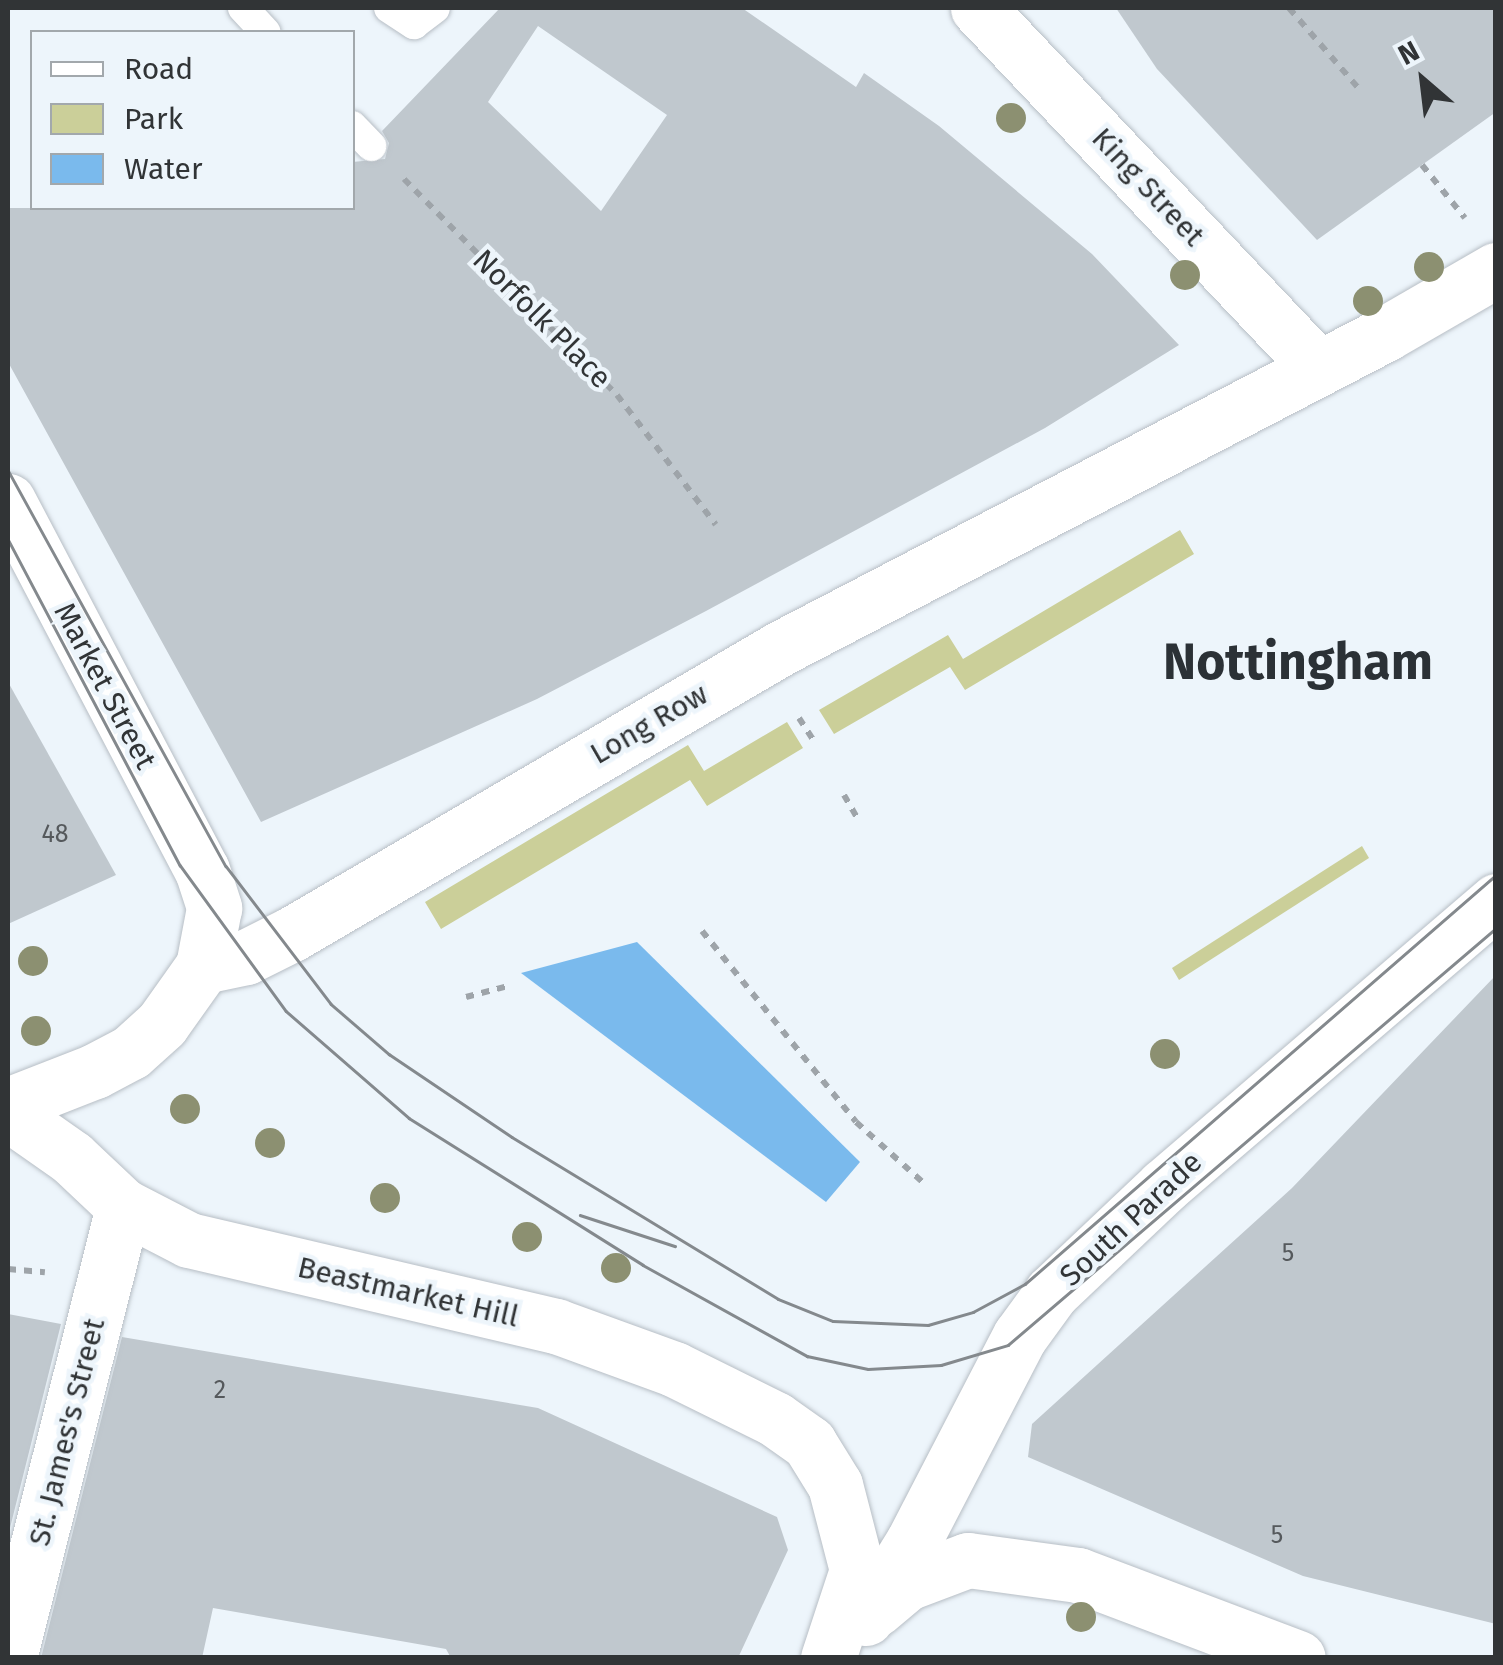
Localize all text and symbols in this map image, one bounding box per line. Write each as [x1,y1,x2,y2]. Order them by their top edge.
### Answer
legend [30,30,355,210]
north arrow [1373,30,1473,130]
text: N [1393,34,1425,72]
text: Road [124,51,193,87]
text: Park [124,101,183,137]
street label: King Street [1084,120,1212,254]
text: Water [124,151,203,187]
street label: Norfolk Place [465,242,619,396]
street label: Market Street [46,597,164,775]
district label: Nottingham [1163,633,1433,693]
street label: Long Row [584,676,714,772]
house number: 48 [41,819,69,849]
street label: South Parade [1053,1144,1209,1294]
house number: 5 [1282,1238,1294,1268]
street label: Beastmarket Hill [294,1249,522,1335]
street label: St. James's Street [21,1315,113,1549]
house number: 2 [214,1375,226,1405]
house number: 5 [1271,1520,1283,1550]

